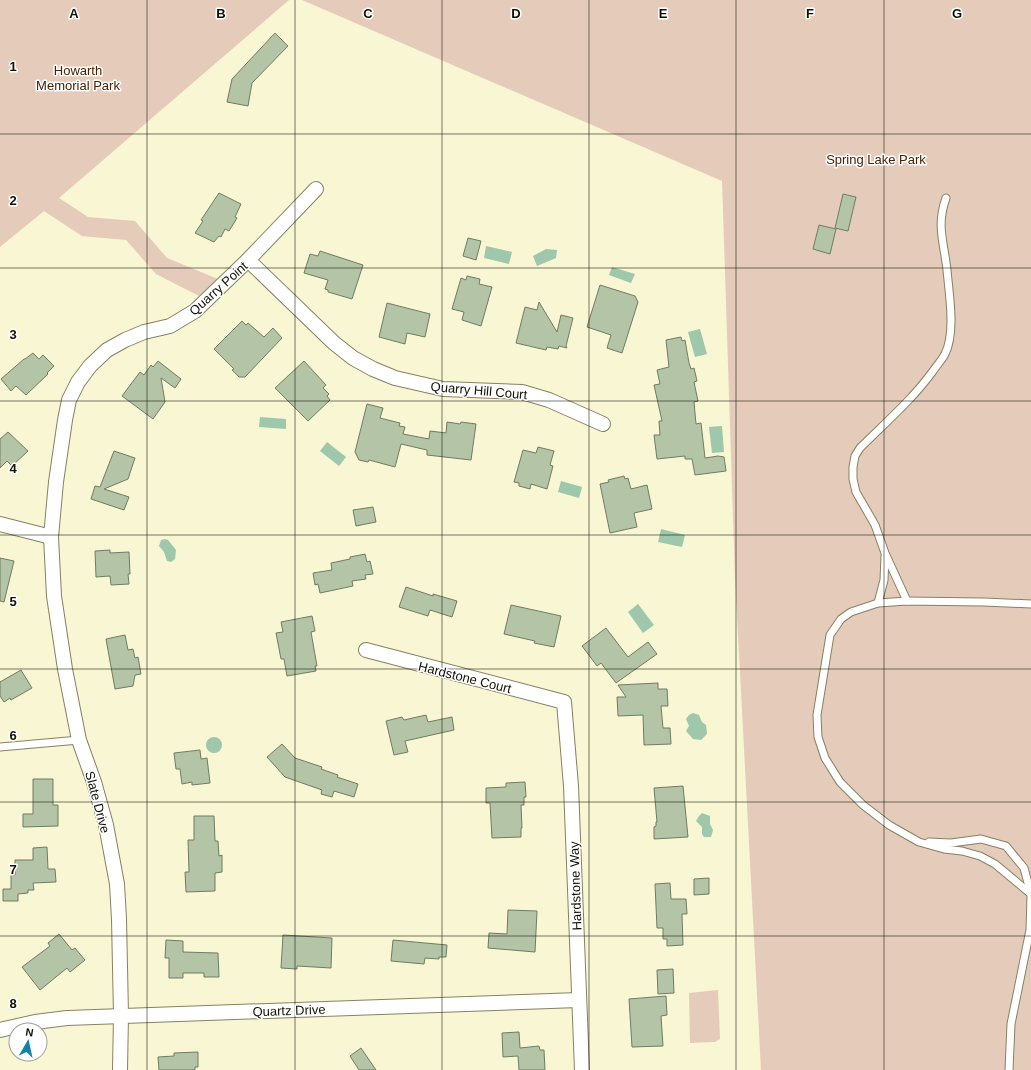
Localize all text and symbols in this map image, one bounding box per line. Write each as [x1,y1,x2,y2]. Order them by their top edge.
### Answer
text: A [69,6,79,21]
text: B [216,6,226,21]
text: C [363,6,373,21]
text: D [511,6,521,21]
text: E [659,6,668,21]
text: F [806,6,814,21]
text: G [952,6,962,21]
text: 1 [9,59,17,74]
park label: Howarth Memorial Park [36,63,120,93]
park label: Spring Lake Park [826,152,926,167]
text: 2 [9,193,17,208]
street label: Quarry Point [186,258,251,318]
text: 3 [9,327,17,342]
street label: Quarry Hill Court [430,379,528,402]
text: 4 [9,461,17,476]
text: 5 [9,594,17,609]
street label: Hardstone Court [417,659,513,696]
text: 6 [9,728,17,743]
street label: Slate Drive [82,769,113,835]
street label: Hardstone Way [566,841,585,931]
text: 7 [9,862,17,877]
text: 8 [9,996,17,1011]
street label: Quartz Drive [252,1002,326,1019]
north arrow [8,1022,48,1062]
text: N [25,1026,34,1039]

